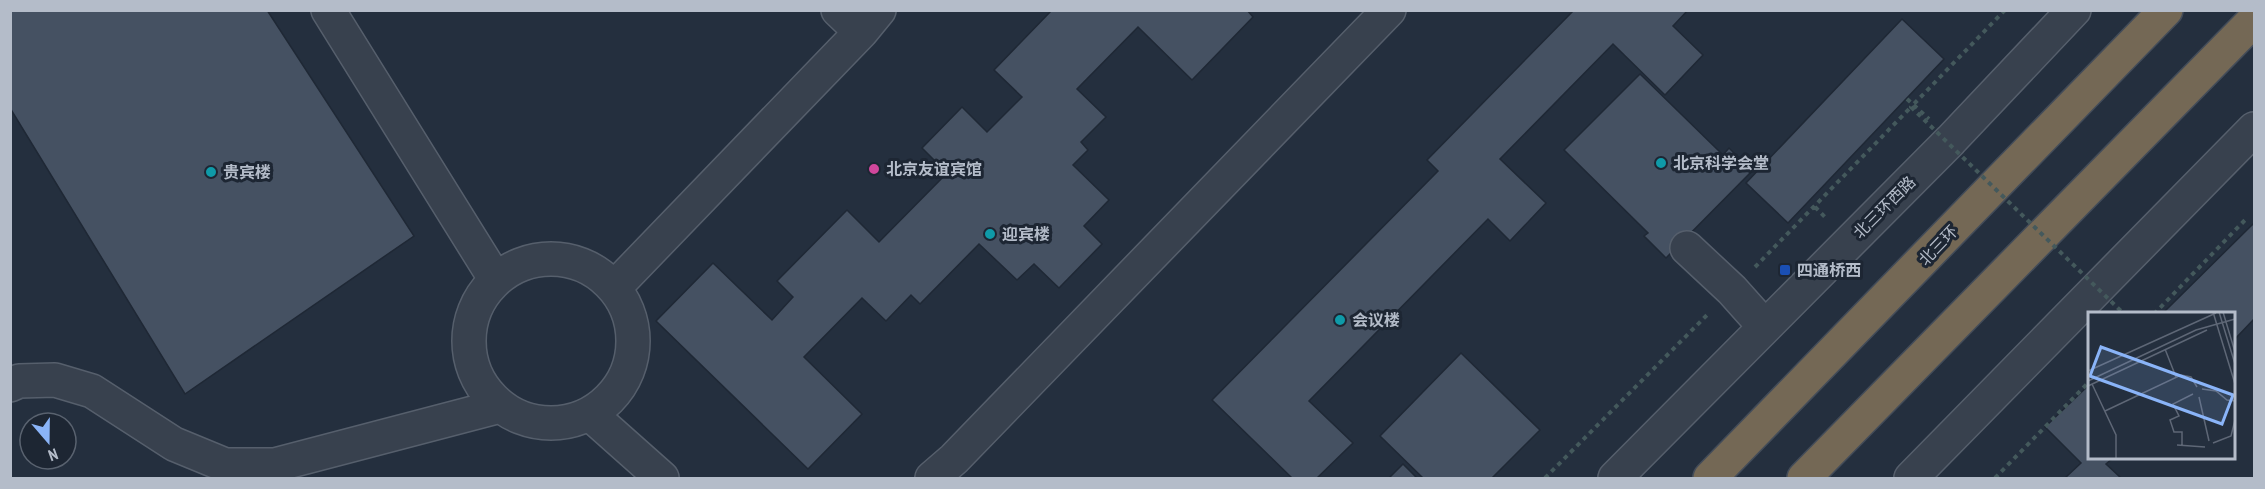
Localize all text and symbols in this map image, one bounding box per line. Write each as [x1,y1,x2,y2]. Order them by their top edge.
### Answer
place label: 北京科学会堂 [1673,153,1769,173]
marker: 北京科学会堂 [1654,156,1668,170]
place label: 北京友谊宾馆 [886,159,982,179]
place label: 贵宾楼 [223,162,271,182]
marker: 北京友谊宾馆 [867,162,881,176]
marker: 贵宾楼 [204,165,218,179]
street label: 北三环西路 [1849,172,1919,242]
street label: 北三环 [1914,221,1962,269]
place label: 迎宾楼 [1002,224,1050,244]
marker: 迎宾楼 [983,227,997,241]
place label: 四通桥西 [1797,260,1861,280]
marker: 四通桥西 [1778,263,1792,277]
place label: 会议楼 [1352,310,1400,330]
inset map [2088,312,2235,459]
marker: 会议楼 [1333,313,1347,327]
north arrow [18,411,78,471]
text: N [46,444,61,466]

